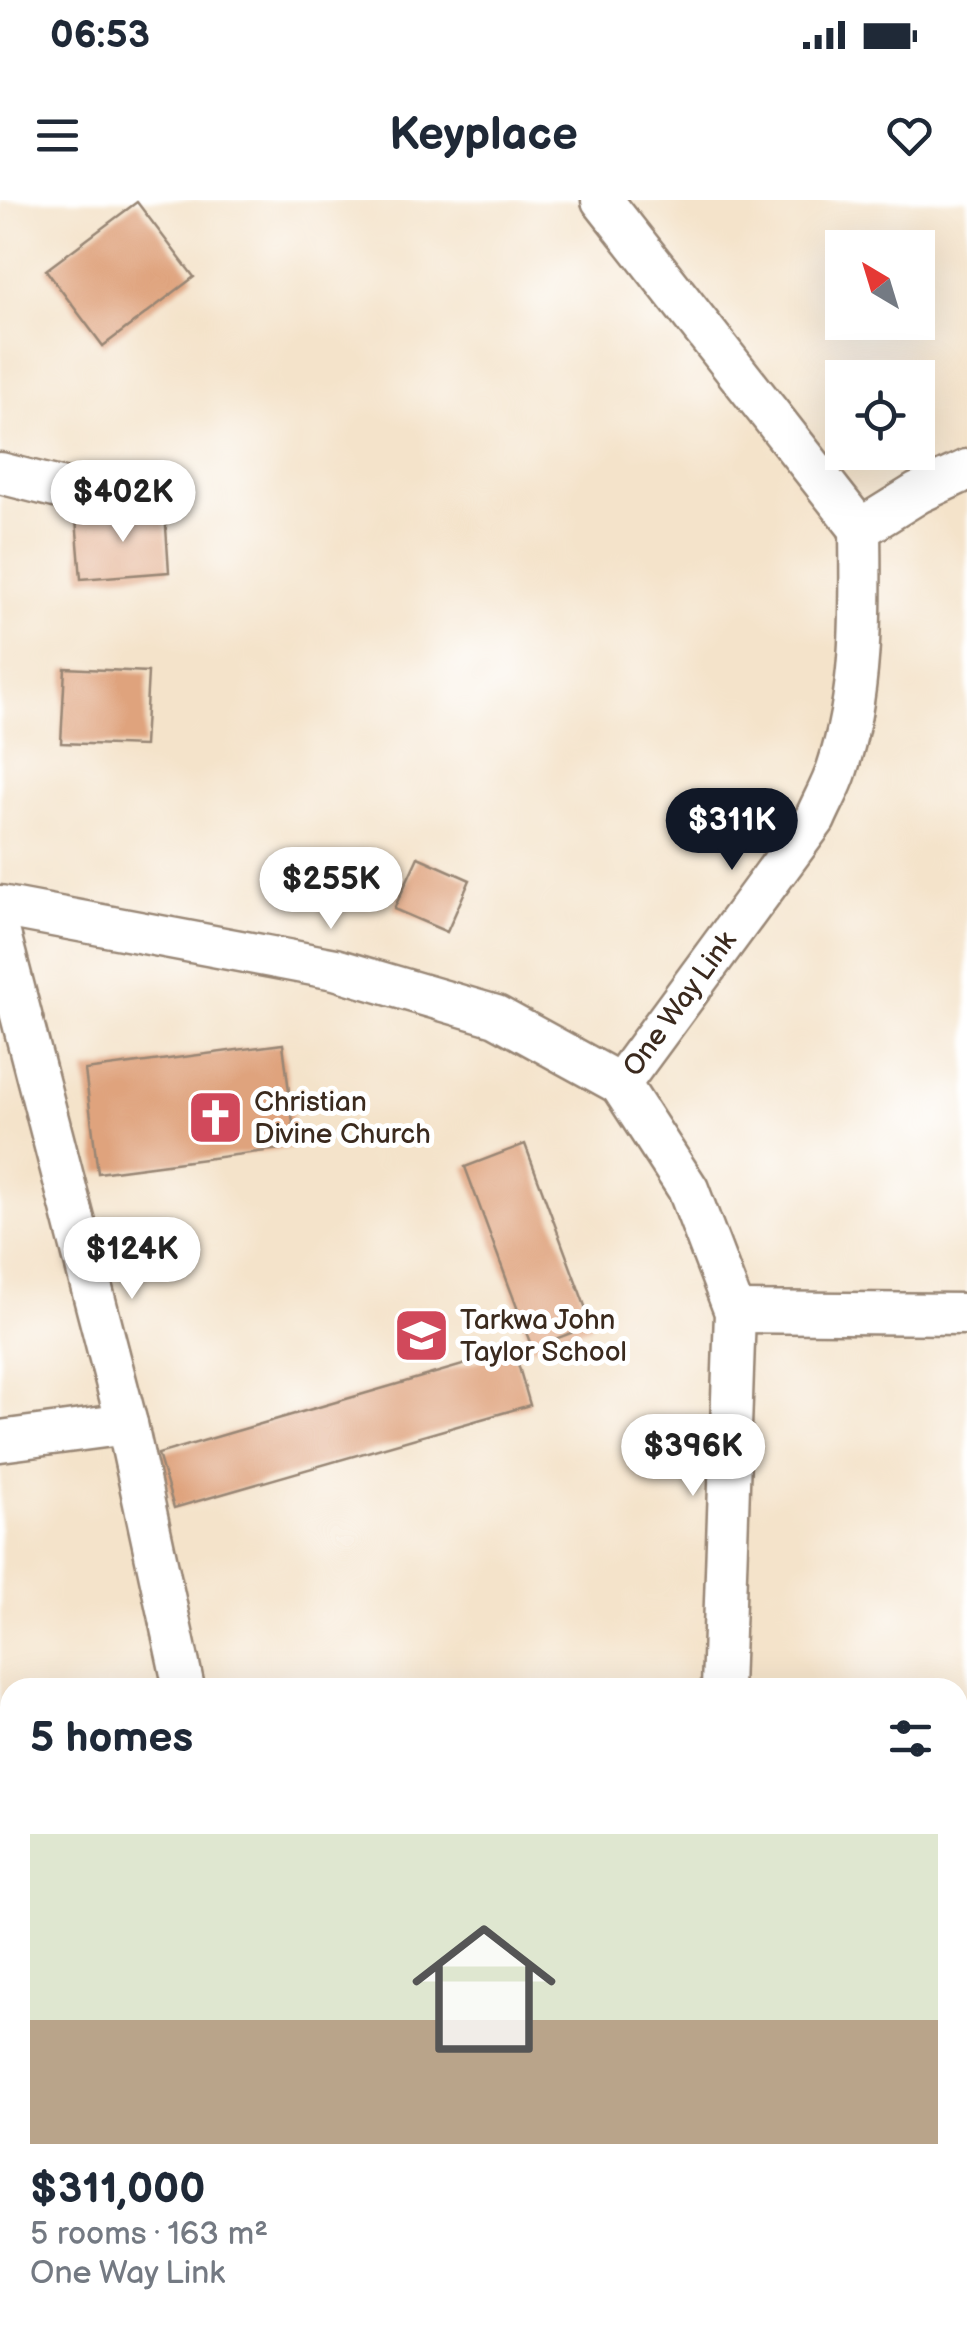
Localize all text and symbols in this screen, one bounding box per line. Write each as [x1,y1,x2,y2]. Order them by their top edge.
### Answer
text: 06:53 [50,13,150,58]
icon: menu [30,108,85,163]
text: Keyplace [389,108,578,163]
icon: heart [882,108,937,163]
north arrow [825,230,935,340]
map controls [825,230,935,470]
button: locate [825,360,935,470]
pin: $402K [53,460,193,545]
text: $402K [73,473,173,512]
pin: $311K [662,788,802,873]
text: $311K [688,801,776,840]
pin: $255K [261,847,401,932]
text: $255K [282,860,380,899]
street label: One Way Link [617,925,744,1083]
place label: Christian Divine Church [254,1086,431,1151]
church icon: Christian Divine Church [185,1088,245,1148]
pin: $124K [62,1217,202,1302]
text: $124K [85,1230,179,1269]
place label: Tarkwa John Taylor School [460,1304,627,1369]
school or university icon: Tarkwa John Taylor School [391,1306,451,1366]
pin: $396K [623,1414,763,1499]
text: $396K [643,1427,743,1466]
icon: filters [883,1711,938,1766]
text: 5 homes [30,1713,193,1764]
icon: home [394,1899,574,2079]
text: $311,000 [30,2164,205,2215]
text: 5 rooms · 163 m² [30,2215,268,2254]
text: One Way Link [30,2254,225,2293]

